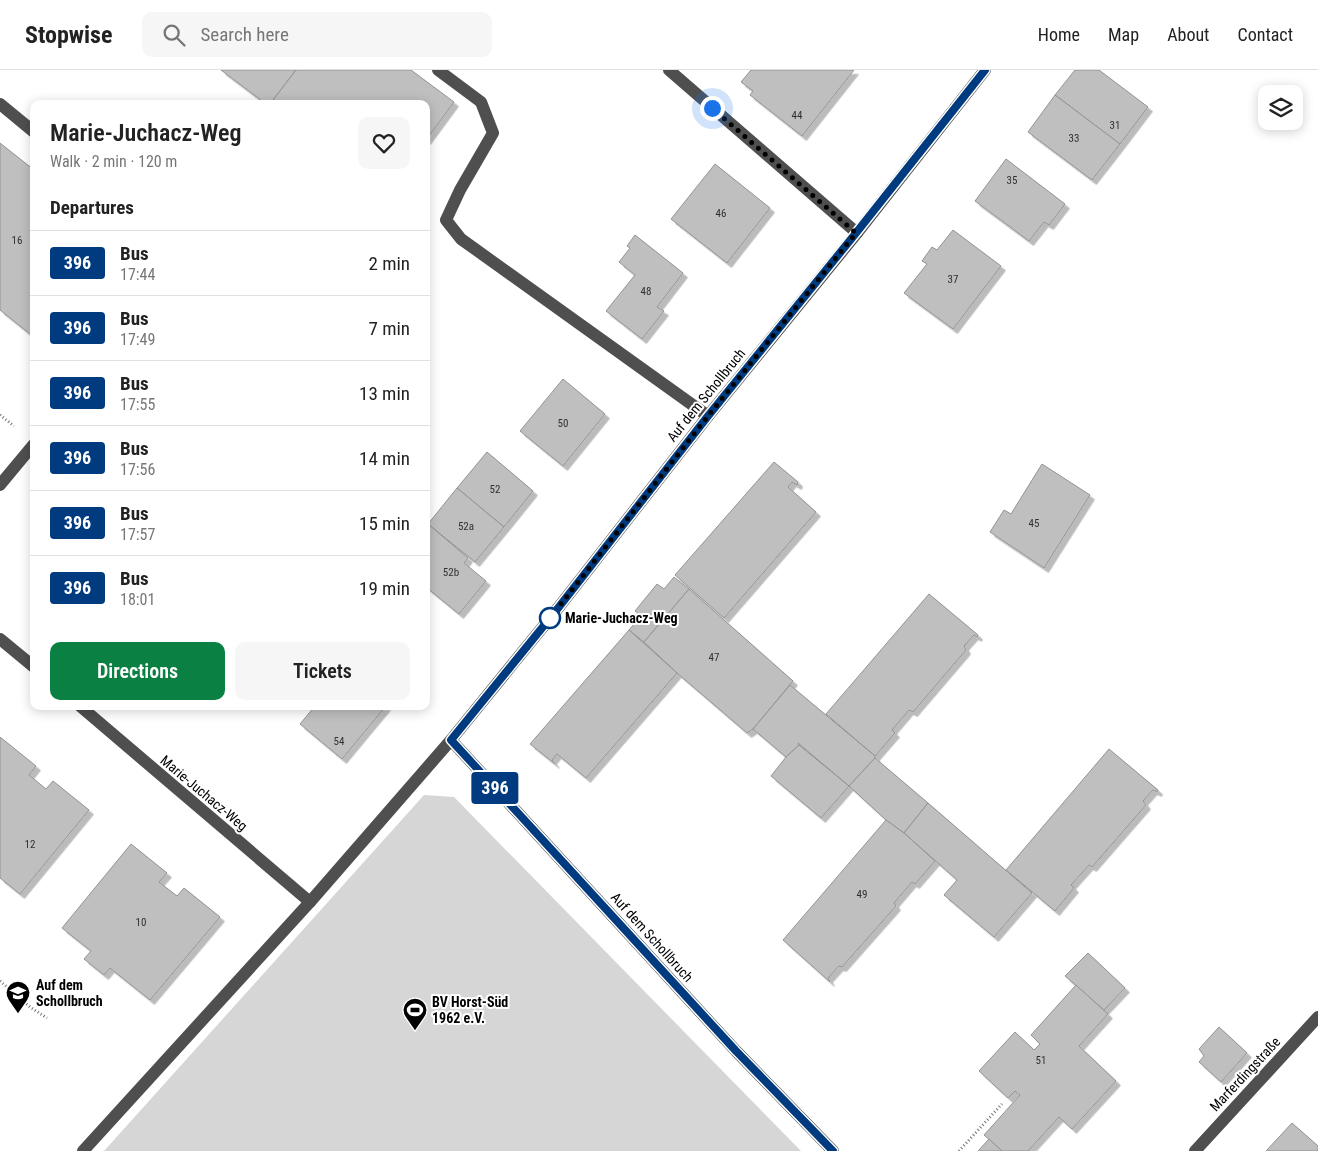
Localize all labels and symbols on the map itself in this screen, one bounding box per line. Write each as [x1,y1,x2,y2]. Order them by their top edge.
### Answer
your location [700,96,725,121]
house number: 44 [792,109,803,122]
house number: 31 [1110,119,1120,132]
house number: 33 [1069,132,1079,145]
house number: 35 [1007,174,1017,187]
house number: 46 [716,207,726,220]
house number: 16 [12,234,22,247]
house number: 37 [948,273,958,286]
house number: 48 [641,285,651,298]
street label: Auf dem Schollbruch [664,345,748,445]
house number: 50 [558,417,568,430]
house number: 52 [490,483,500,496]
house number: 45 [1029,517,1039,530]
house number: 52a [458,520,474,533]
house number: 52b [443,566,459,579]
marker: Marie-Juchacz-Weg [539,607,561,629]
place label: Marie-Juchacz-Weg [565,610,678,626]
house number: 47 [709,651,719,664]
house number: 54 [334,735,345,748]
street label: Marie-Juchacz-Weg [157,752,251,834]
line badge: 396 [466,772,524,804]
house number: 12 [25,838,35,851]
house number: 49 [857,888,867,901]
street label: Auf dem Schollbruch [608,889,696,985]
house number: 10 [136,916,146,929]
place label: Auf dem Schollbruch [36,977,103,1009]
school or university icon: Auf dem Schollbruch [5,980,31,1014]
place label: BV Horst-Süd 1962 e.V. [432,994,508,1026]
sports icon: BV Horst-Süd 1962 e.V. [402,997,428,1031]
street label: Marferdingstraße [1207,1033,1284,1114]
house number: 51 [1036,1054,1046,1067]

